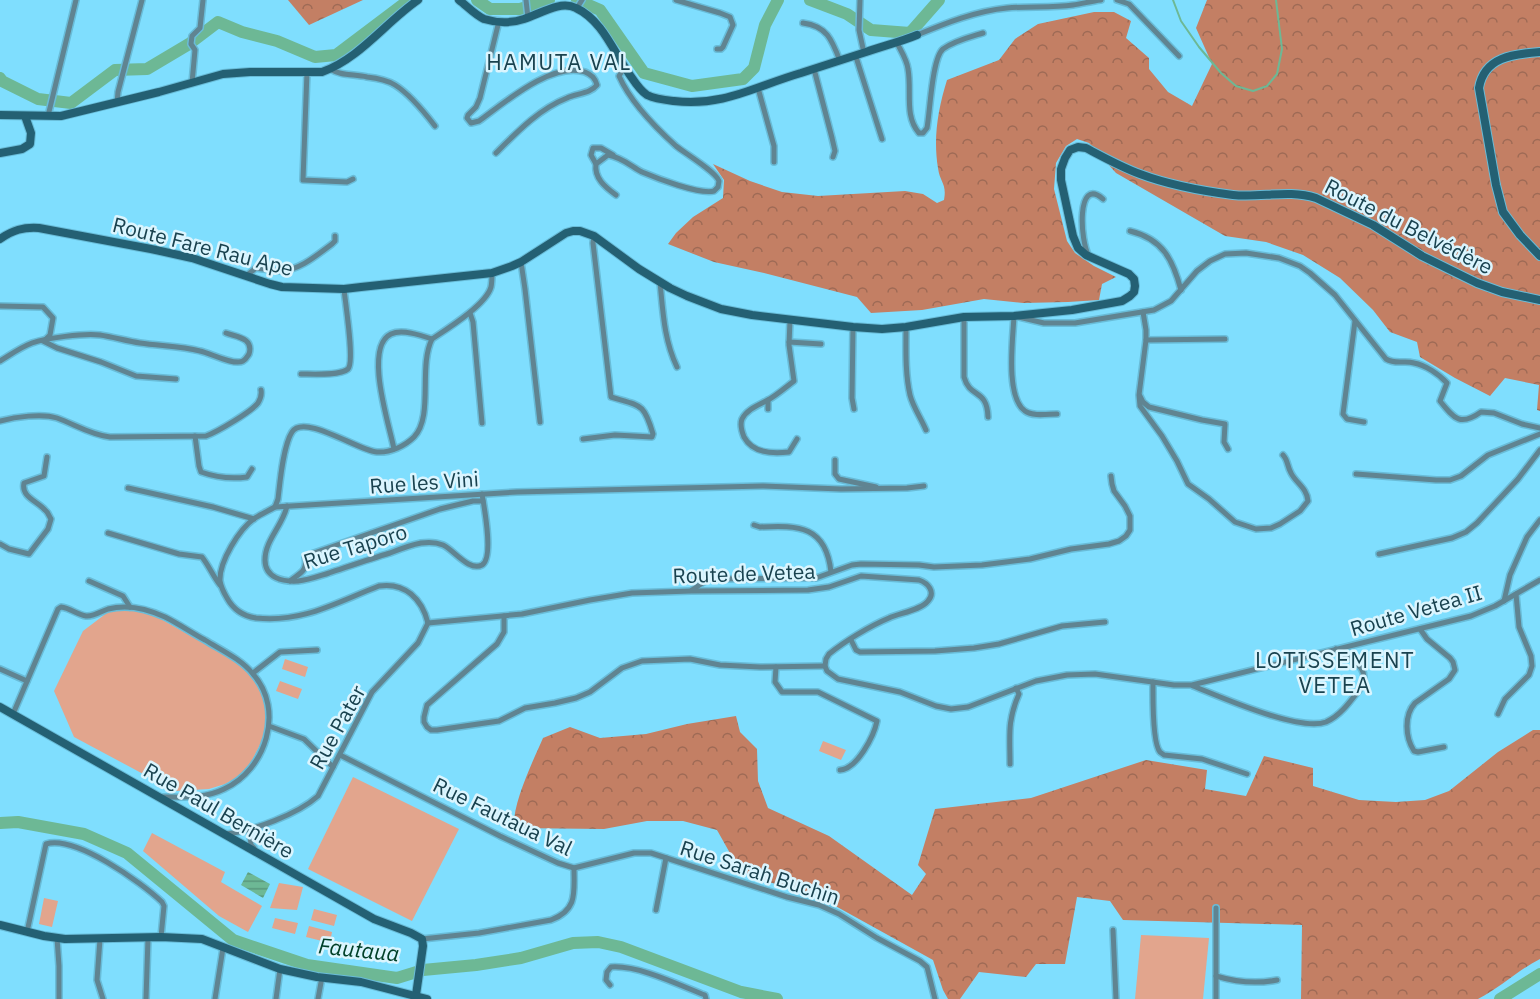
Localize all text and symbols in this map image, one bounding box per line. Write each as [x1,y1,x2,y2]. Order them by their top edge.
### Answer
district label: HAMUTA VAL [486,47,632,76]
street label: Route du Belvédère [1320,172,1498,280]
street label: Route Fare Rau Ape [110,210,296,282]
street label: Rue les Vini [368,464,480,500]
street label: Rue Taporo [300,517,410,575]
street label: Route de Vetea [672,557,816,589]
street label: Route Vetea II [1347,578,1485,642]
district label: LOTISSEMENT VETEA [1255,645,1415,699]
street label: Rue Pater [302,680,372,774]
street label: Rue Paul Bernière [139,756,299,864]
street label: Rue Fautaua Val [429,770,578,862]
street label: Rue Sarah Buchin [677,833,843,911]
water label: Fautaua [317,930,401,968]

